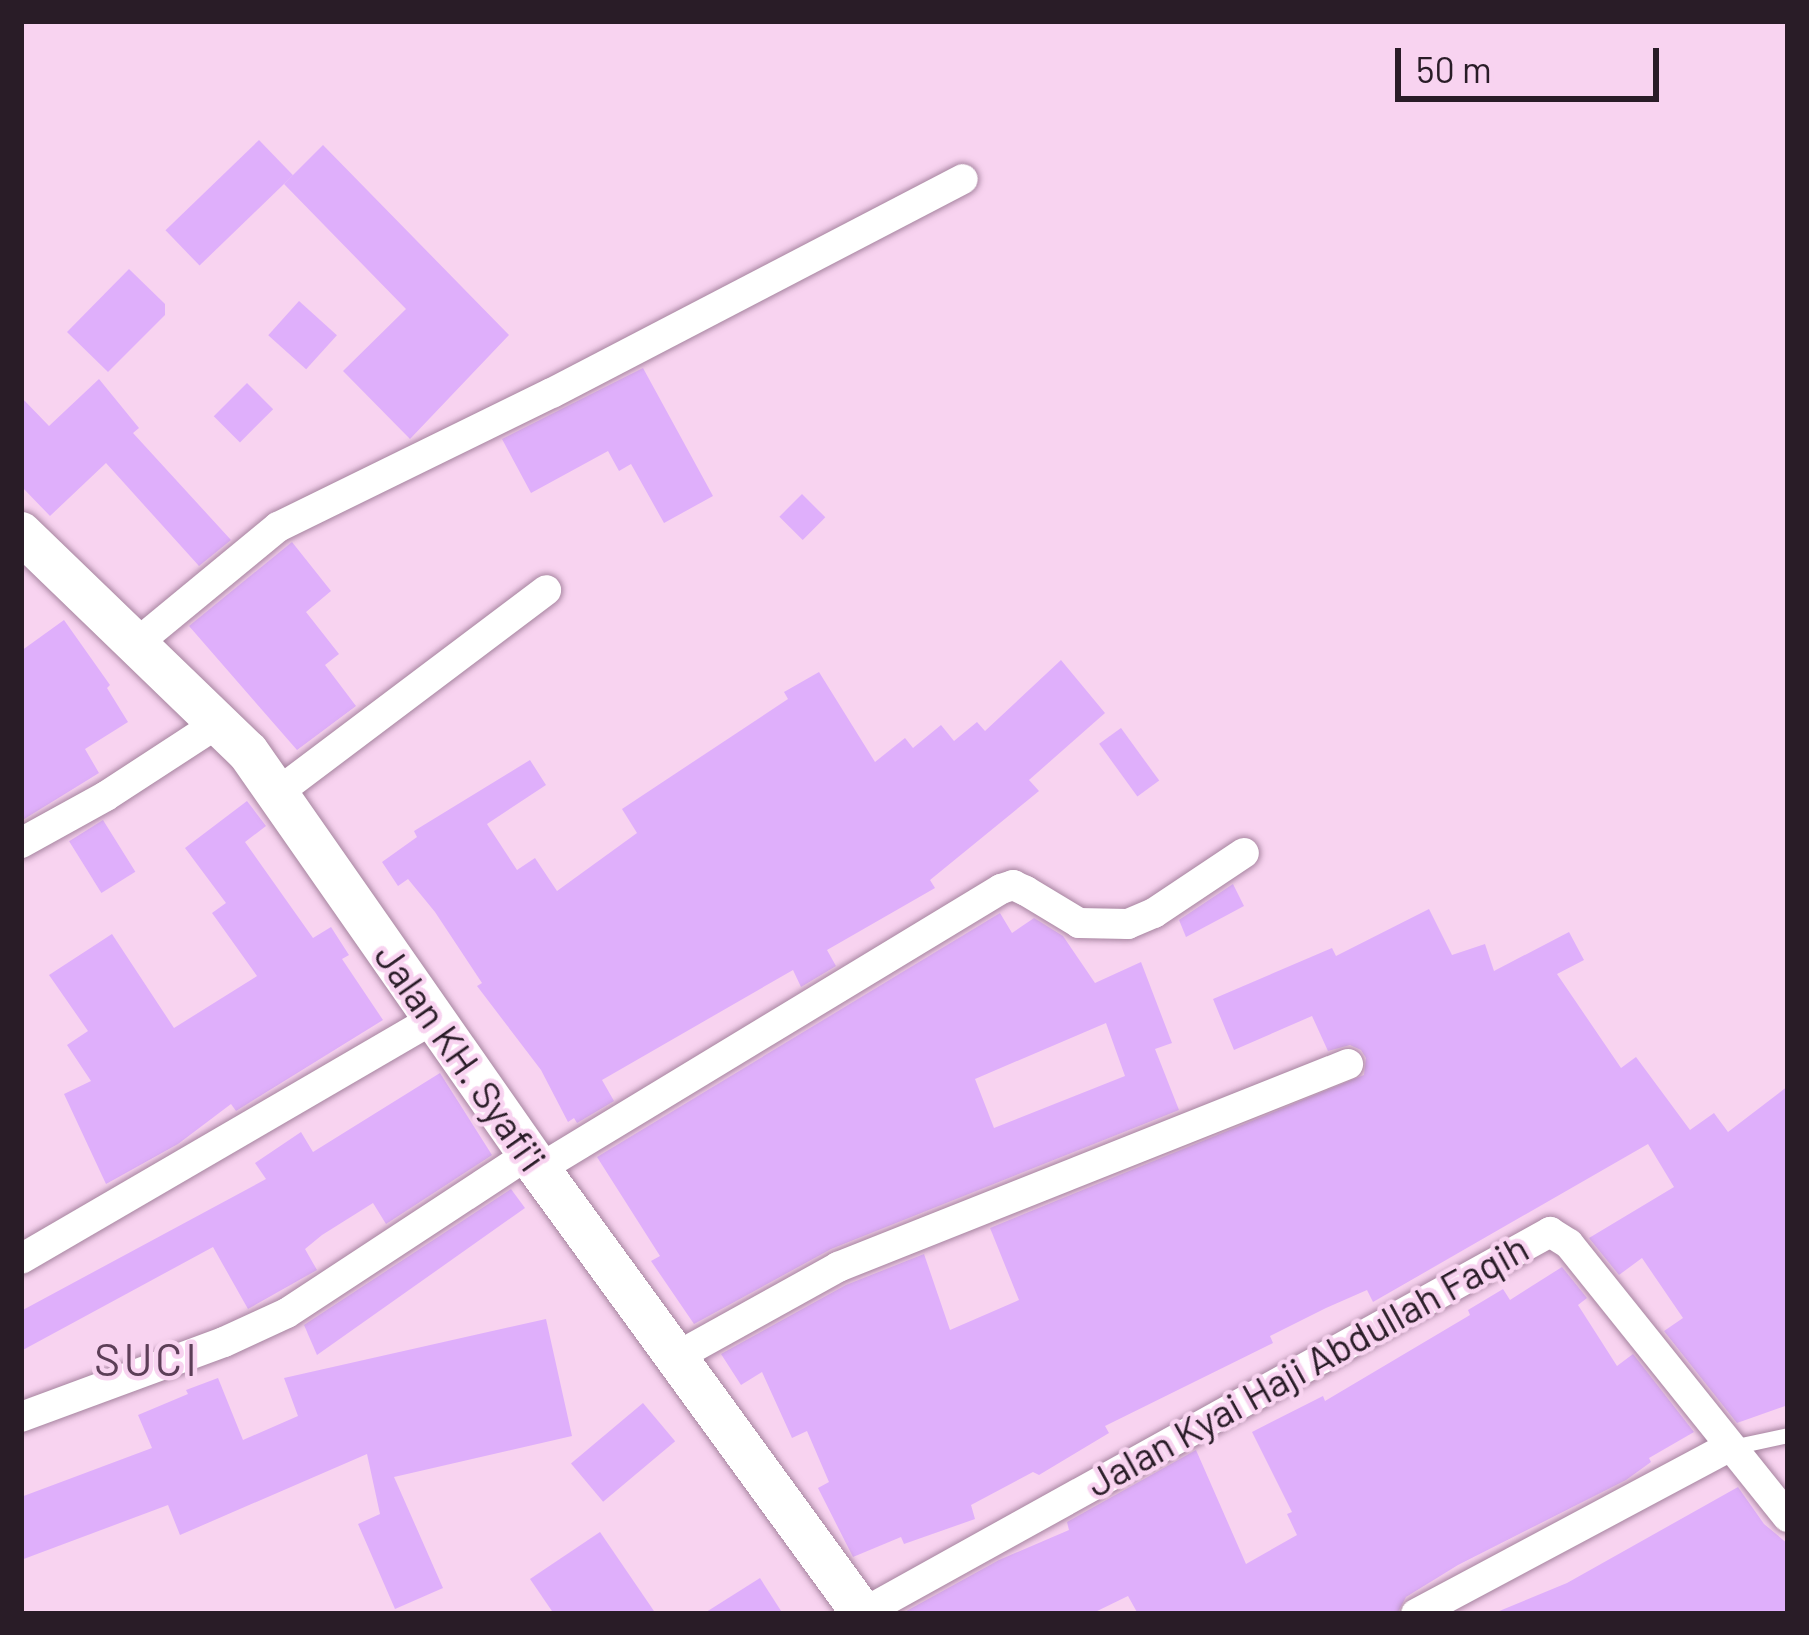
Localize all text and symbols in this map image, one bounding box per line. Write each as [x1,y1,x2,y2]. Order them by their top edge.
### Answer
scale bar [1401,24,1665,98]
text: 50 m [1416,47,1492,90]
street label: Jalan KH. Syafi'i [365,934,557,1180]
street label: Jalan Kyai Haji Abdullah Faqih [1078,1224,1536,1506]
district label: SUCI [94,1332,200,1386]

